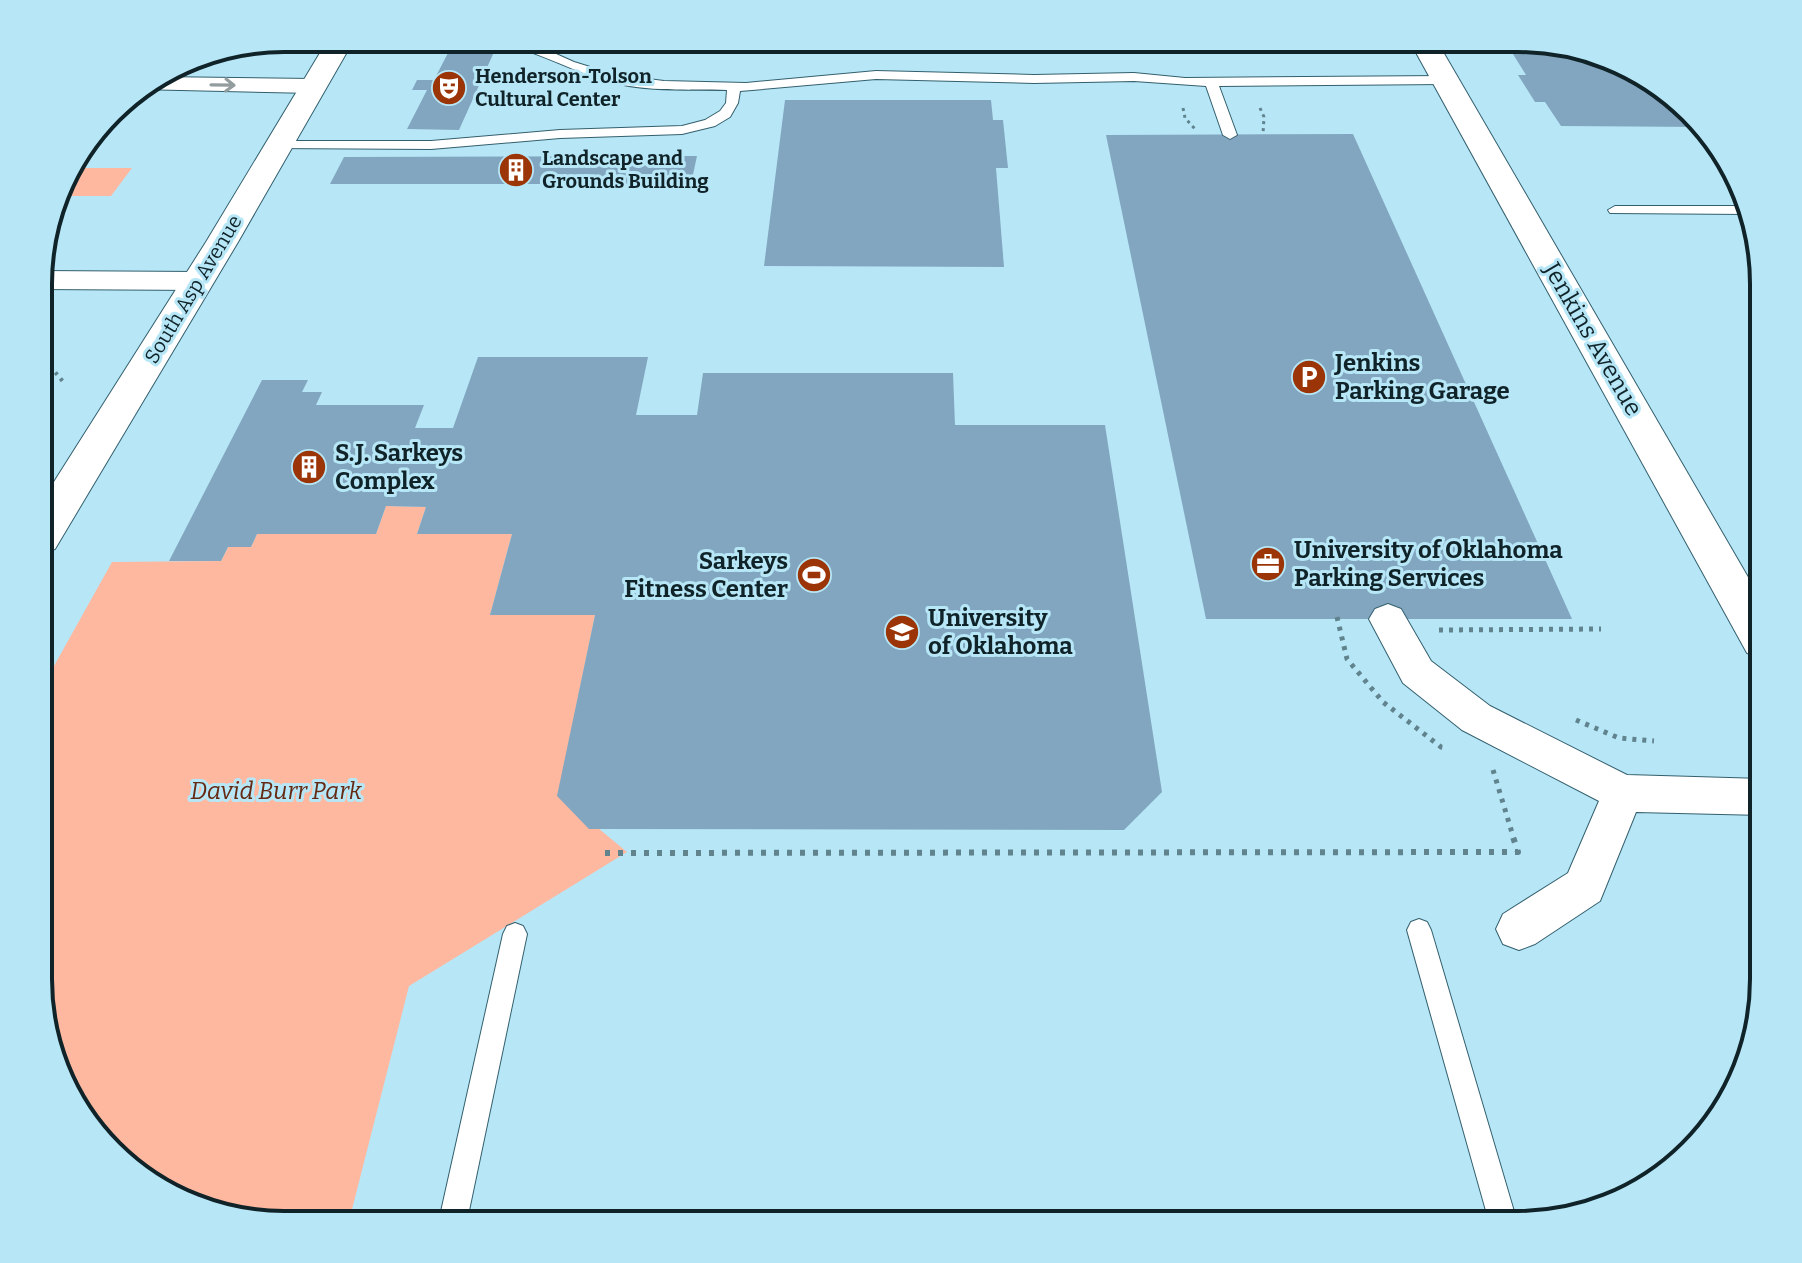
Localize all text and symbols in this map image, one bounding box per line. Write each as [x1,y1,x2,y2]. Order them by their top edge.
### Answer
place label: Henderson-Tolson Cultural Center [475,64,652,111]
theatre icon: Henderson-Tolson Cultural Center [430,69,468,107]
one-way arrow [209,78,236,93]
place label: Landscape and Grounds Building [542,146,709,193]
building icon: Landscape and Grounds Building [497,151,535,189]
street label: South Asp Avenue [139,210,247,368]
street label: Jenkins Avenue [1537,257,1648,421]
place label: Jenkins Parking Garage [1333,349,1510,405]
parking icon: Jenkins Parking Garage [1290,358,1328,396]
place label: S.J. Sarkeys Complex [335,439,463,495]
building icon: S.J. Sarkeys Complex [290,448,328,486]
place label: University of Oklahoma Parking Services [1294,536,1563,592]
office icon: University of Oklahoma Parking Services [1249,545,1287,583]
place label: Sarkeys Fitness Center [624,547,788,603]
sports icon: Sarkeys Fitness Center [795,556,833,594]
place label: University of Oklahoma [928,604,1073,660]
school or university icon: University of Oklahoma [883,613,921,651]
park label: David Burr Park [190,777,363,805]

